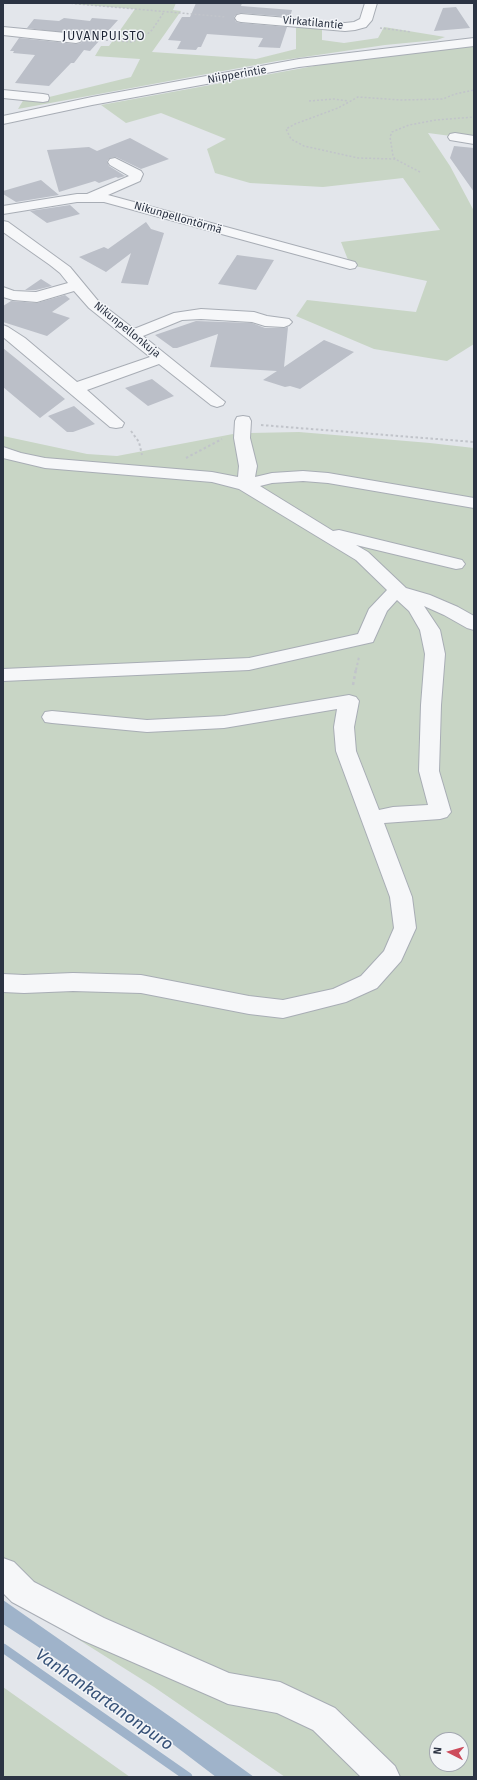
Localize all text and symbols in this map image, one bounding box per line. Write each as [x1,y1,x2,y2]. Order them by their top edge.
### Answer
street label: Virkatilantie [282,14,344,32]
district label: JUVANPUISTO [63,30,145,44]
street label: Niipperintie [206,63,268,87]
street label: Nikunpellontörmä [133,199,223,237]
street label: Nikunpellonkuja [91,299,163,361]
water label: Vanhankartanonpuro [31,1645,177,1755]
north arrow [429,1732,469,1772]
text: N [431,1746,444,1755]

